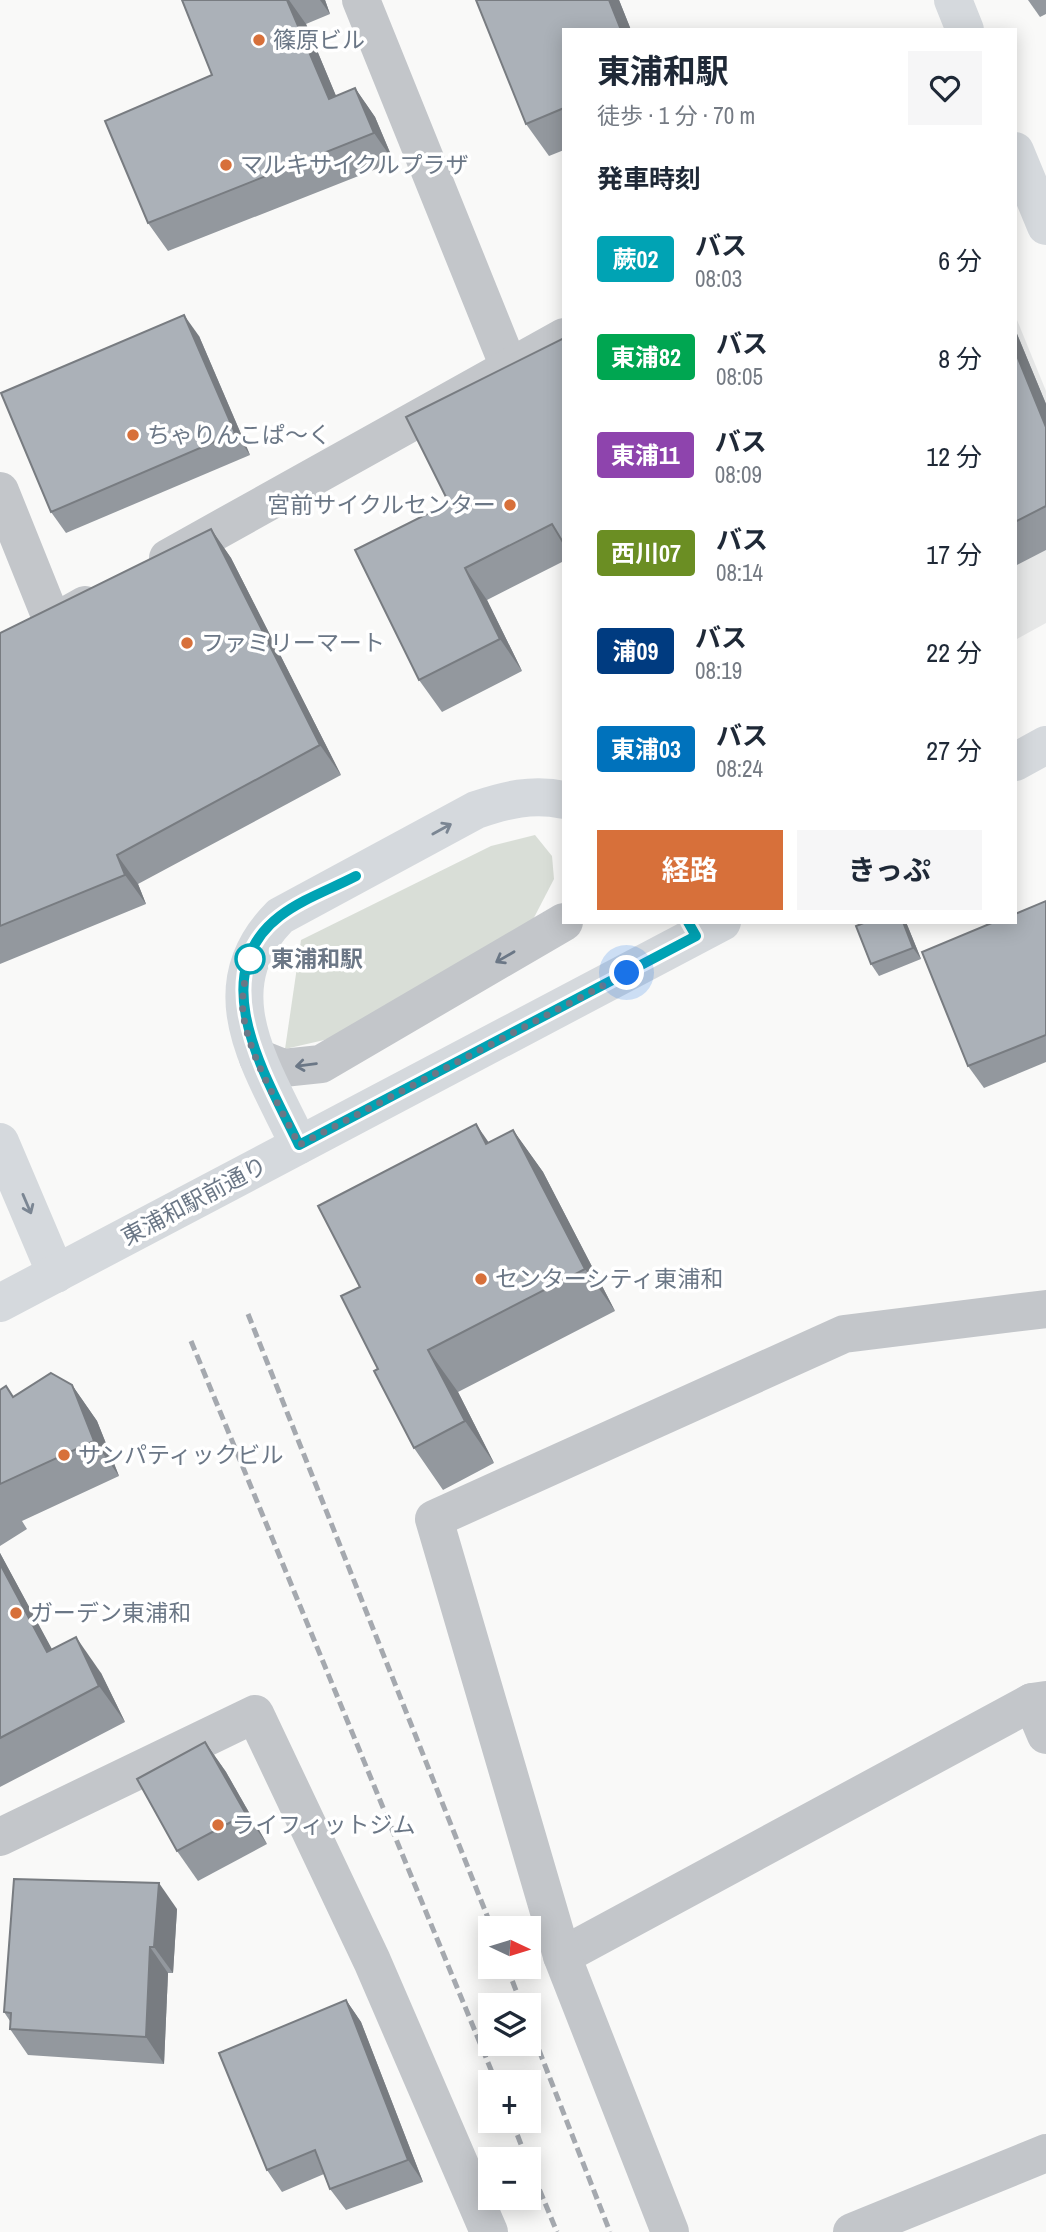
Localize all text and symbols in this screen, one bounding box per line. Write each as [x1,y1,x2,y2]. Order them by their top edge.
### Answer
place label: 篠原ビル [273,24,365,55]
marker: 篠原ビル [251,32,267,48]
text: 東浦和駅 [597,49,729,93]
button: heart [908,51,982,125]
text: 徒歩 · 1 分 · 70 m [597,100,755,131]
place label: マルキサイクルプラザ [240,149,469,180]
marker: マルキサイクルプラザ [218,157,234,173]
text: 発車時刻 [597,161,701,196]
text: バス [695,228,747,263]
text: 蕨02 [613,243,658,275]
text: 6 分 [938,243,982,278]
text: 08:03 [695,263,742,294]
text: バス [716,326,768,361]
text: 東浦82 [611,341,681,373]
text: 8 分 [938,341,982,376]
text: 08:05 [716,361,763,392]
place label: ちゃりんこぱ～く [147,419,331,450]
text: バス [715,424,767,459]
marker: ちゃりんこぱ～く [125,427,141,443]
text: 東浦11 [611,439,680,471]
text: 12 分 [926,439,982,474]
text: 08:09 [715,459,762,490]
place label: 宮前サイクルセンター [267,489,496,520]
marker: 宮前サイクルセンター [502,497,518,513]
text: バス [716,522,768,557]
text: 西川07 [611,537,681,569]
text: 17 分 [926,537,982,572]
text: 08:14 [716,557,763,588]
text: バス [695,620,747,655]
place label: ファミリーマート [201,627,385,658]
marker: ファミリーマート [179,635,195,651]
text: 浦09 [613,635,658,667]
text: 22 分 [926,635,982,670]
text: 08:19 [695,655,742,686]
text: バス [716,718,768,753]
text: 東浦03 [611,733,681,765]
text: 27 分 [926,733,982,768]
text: 08:24 [716,753,763,784]
one-way arrow [431,822,452,835]
button: 経路 [597,830,783,910]
button: きっぷ [797,830,982,910]
place label: 東浦和駅 [271,943,363,974]
marker: 東浦和駅 [235,944,265,974]
one-way arrow [495,950,515,964]
your location [609,955,644,990]
one-way arrow [296,1059,318,1072]
street label: 東浦和駅前通り [115,1149,272,1252]
one-way arrow [21,1193,34,1215]
place label: センターシティ東浦和 [495,1263,723,1294]
marker: センターシティ東浦和 [473,1271,489,1287]
place label: サンパティックビル [78,1439,284,1470]
marker: サンパティックビル [56,1447,72,1463]
place label: ガーデン東浦和 [30,1597,191,1628]
marker: ガーデン東浦和 [8,1605,24,1621]
place label: ライフィットジム [232,1809,416,1840]
marker: ライフィットジム [210,1817,226,1833]
north arrow [478,1916,541,1979]
map controls [478,1916,541,2210]
button: layers [478,1993,541,2056]
button: + [478,2070,541,2133]
button: − [478,2147,541,2210]

